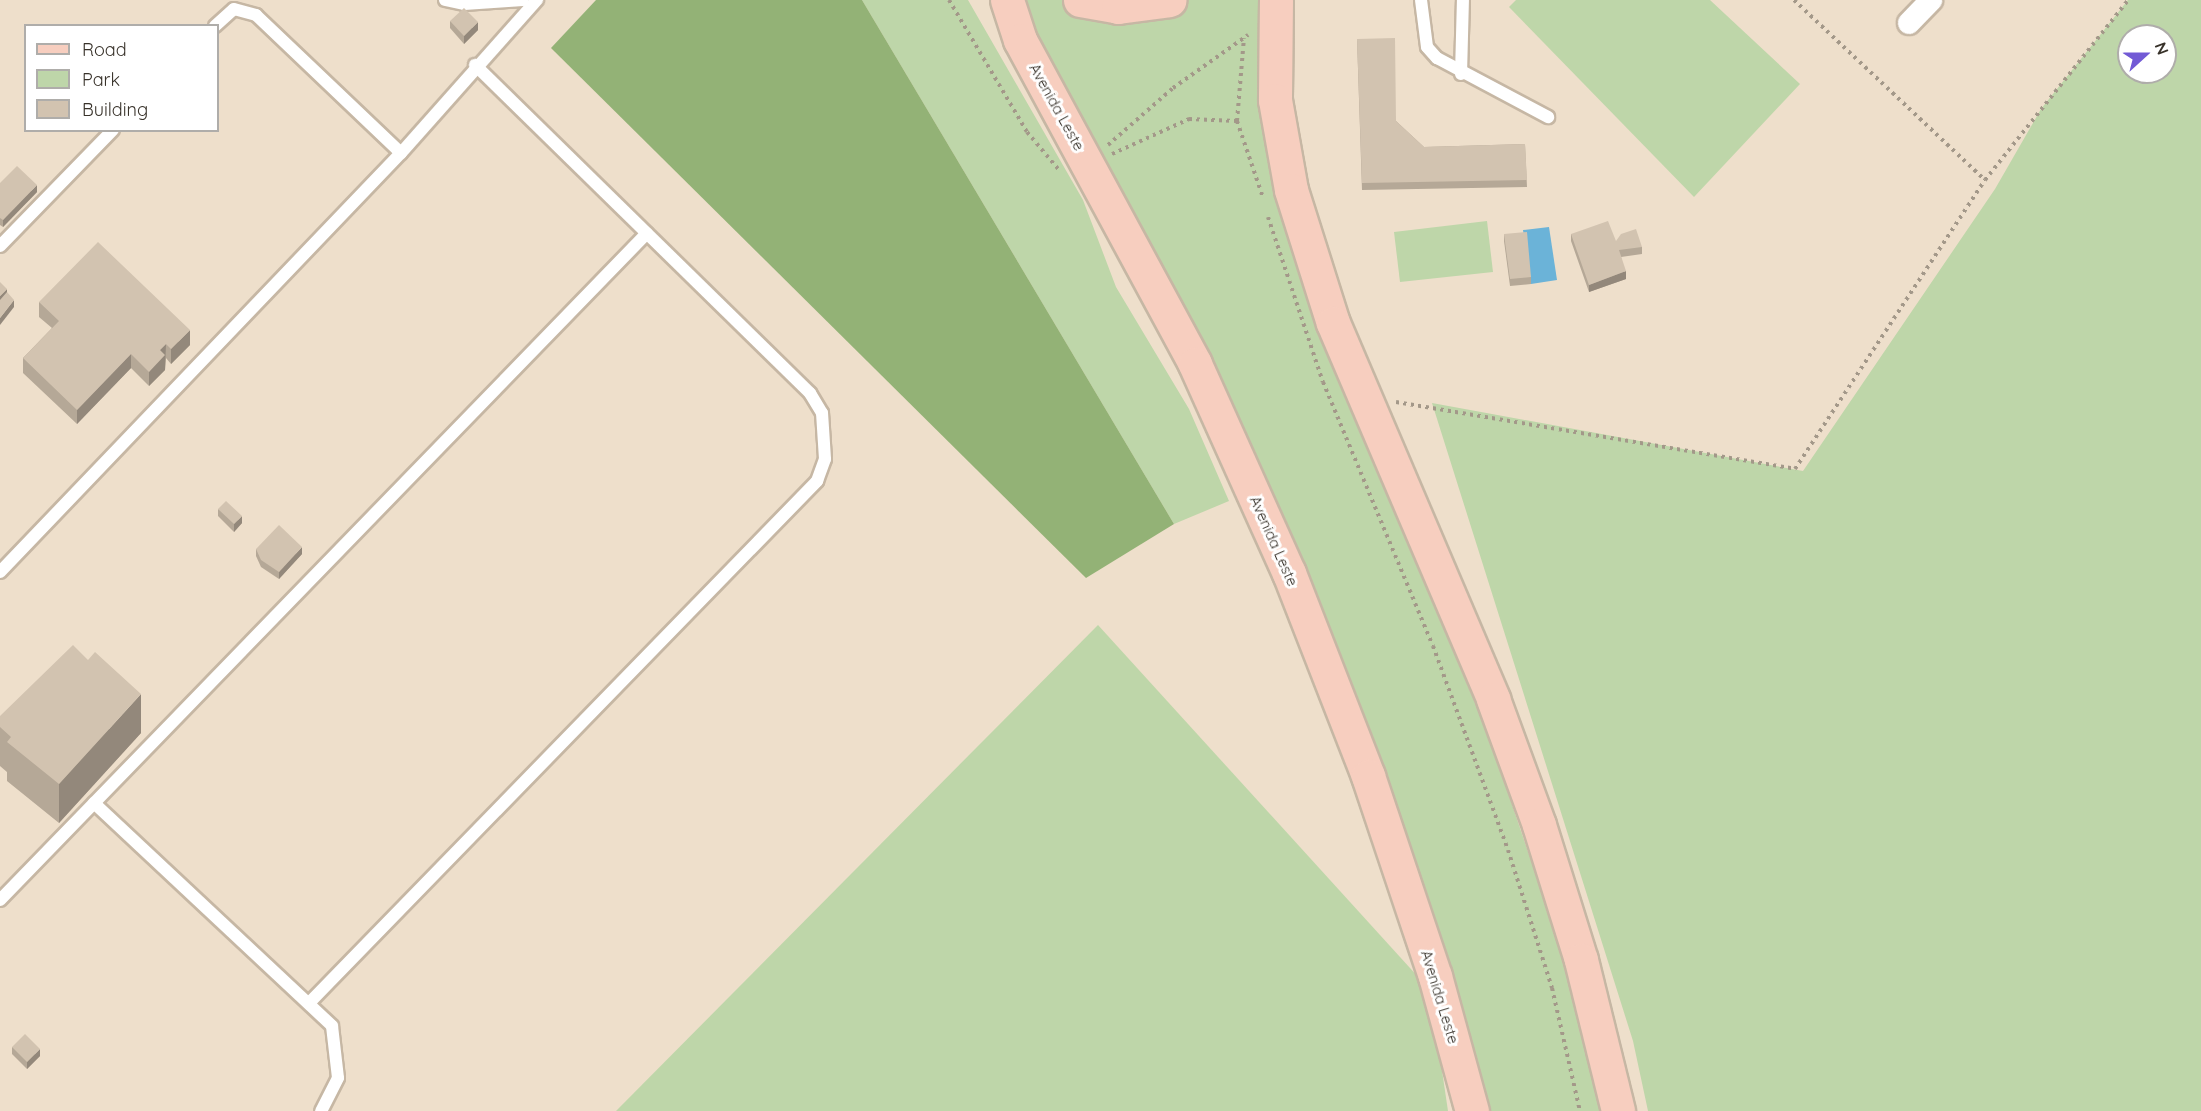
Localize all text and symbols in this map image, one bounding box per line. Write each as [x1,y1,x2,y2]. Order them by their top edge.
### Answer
legend [24,24,219,132]
north arrow [2117,24,2177,84]
text: Road [82,38,127,61]
text: N [2150,39,2173,57]
street label: Avenida Leste [1026,60,1088,154]
text: Park [82,68,120,91]
text: Building [82,98,148,121]
street label: Avenida Leste [1246,493,1302,589]
street label: Avenida Leste [1417,948,1463,1046]

